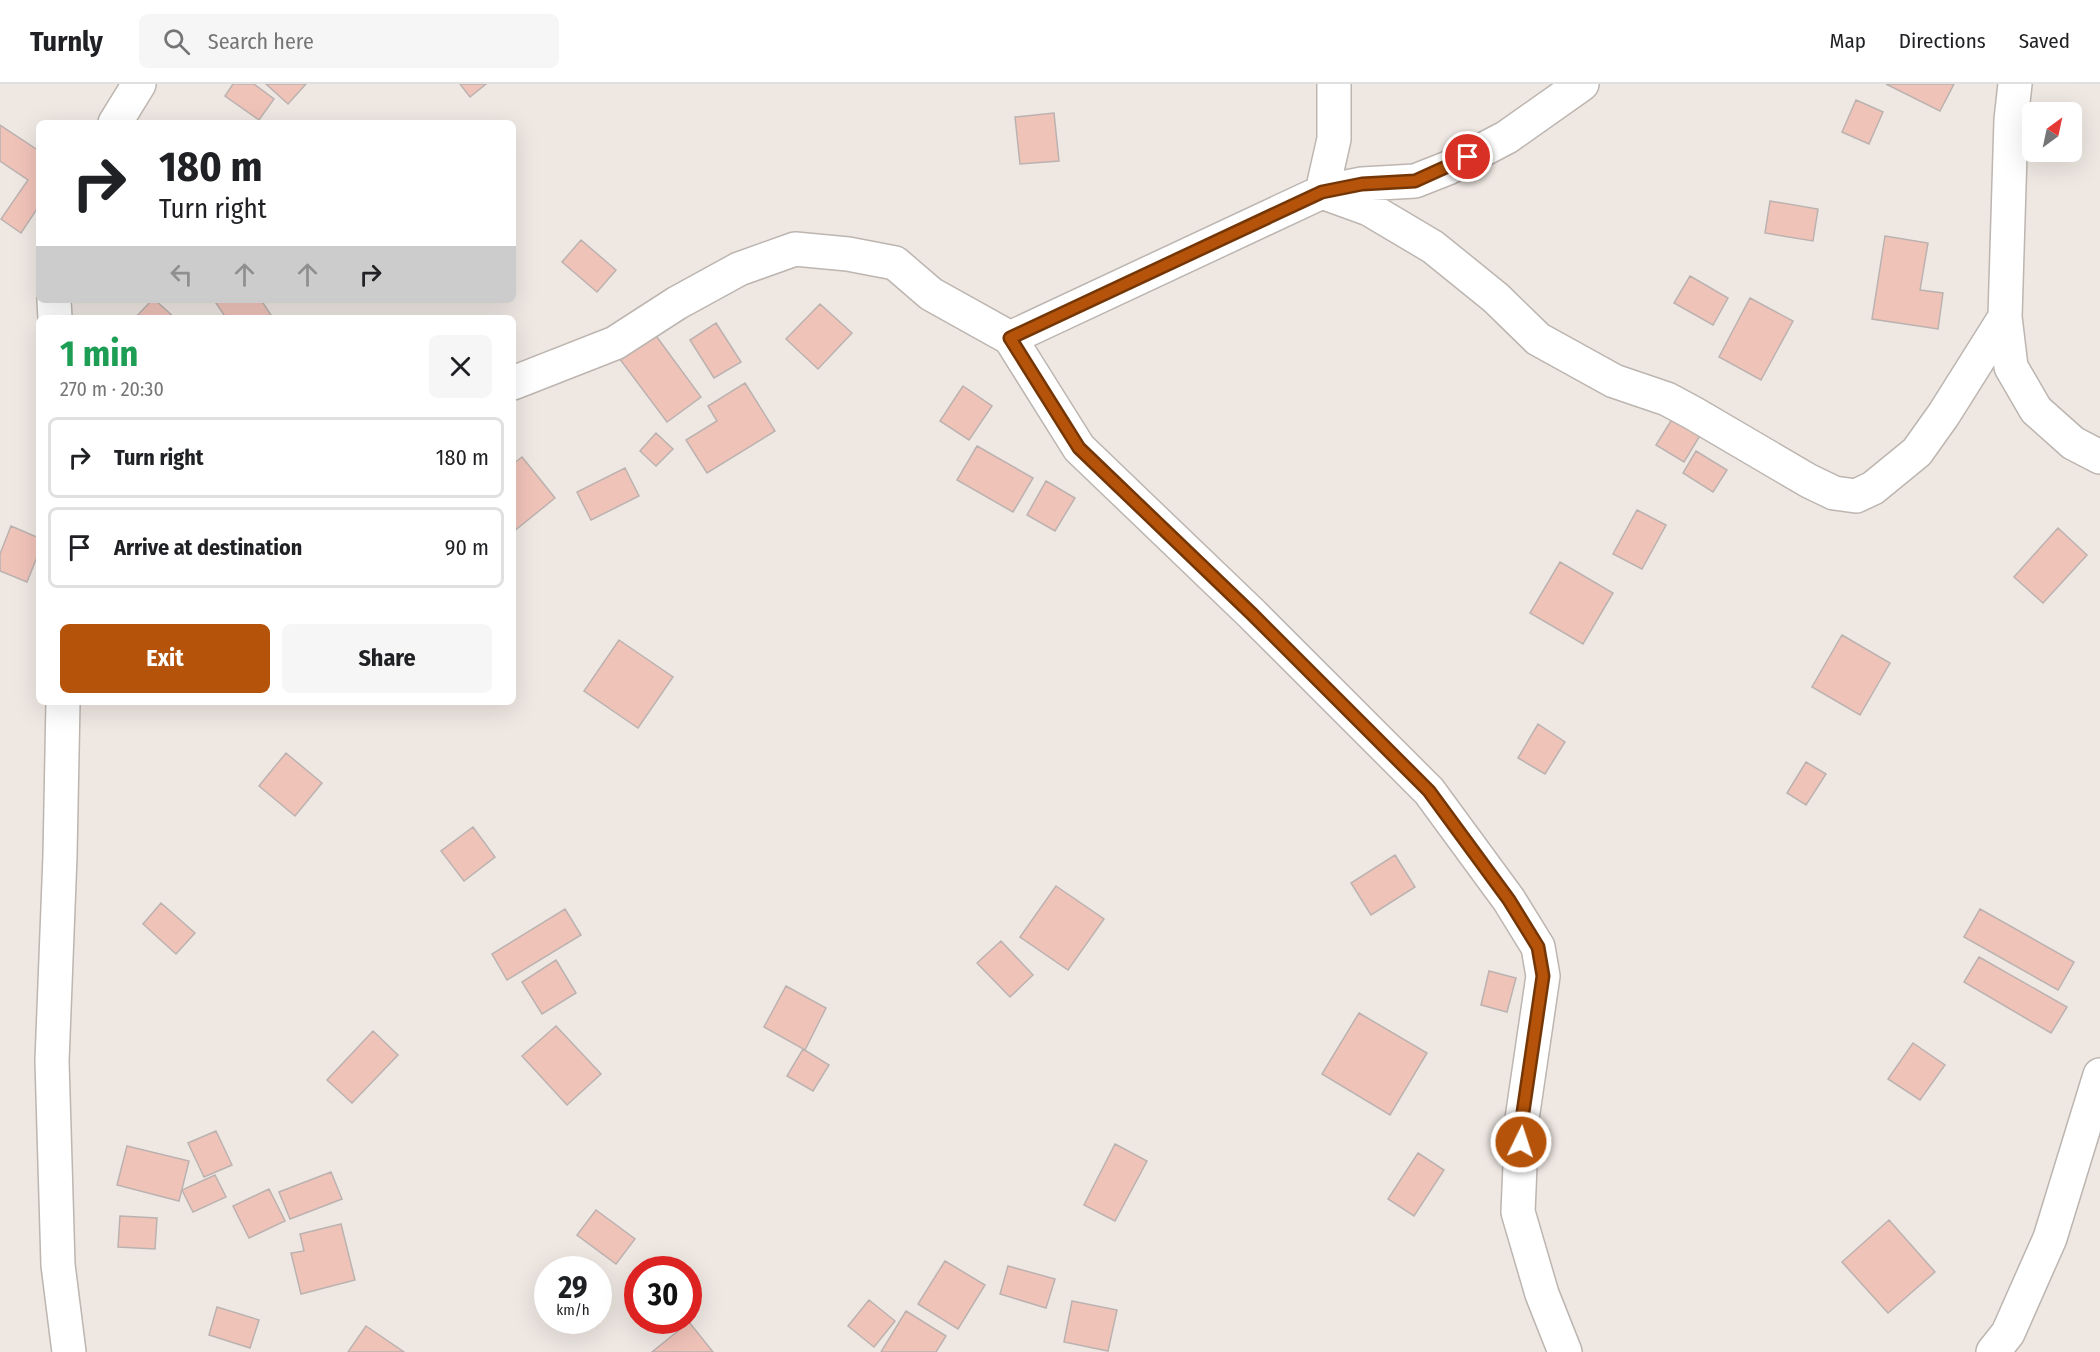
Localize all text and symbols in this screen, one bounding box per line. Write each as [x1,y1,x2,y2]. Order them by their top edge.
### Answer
search box [139,14,559,68]
text: Turnly [30,25,103,58]
icon: search [160,25,193,58]
text: Search here [208,28,314,55]
text: Map [1829,28,1866,54]
text: Directions [1899,28,1986,54]
text: Saved [2019,28,2070,54]
north arrow [2022,102,2082,162]
map controls [2022,102,2082,162]
pin [1442,131,1493,182]
icon: arrive [1451,140,1484,173]
text: 180 m [159,142,263,192]
icon: right [60,144,138,222]
text: Turn right [159,193,267,225]
icon: left [165,258,198,291]
icon: ahead [228,258,261,291]
icon: ahead [291,258,324,291]
icon: right [354,258,387,291]
text: 1 min [60,332,138,376]
button: close [429,335,492,398]
text: 270 m · 20:30 [60,377,164,401]
icon: right [63,441,96,474]
text: Turn right [114,444,203,471]
text: 180 m [436,444,489,471]
icon: arrive [63,531,96,564]
text: Arrive at destination [114,534,302,561]
text: 90 m [445,534,489,561]
button: Exit [60,624,270,693]
button: Share [282,624,492,693]
position arrow [1489,1110,1553,1174]
speed limit sign: 30 [624,1256,702,1334]
text: 29 [558,1270,588,1306]
text: km/h [556,1301,590,1319]

